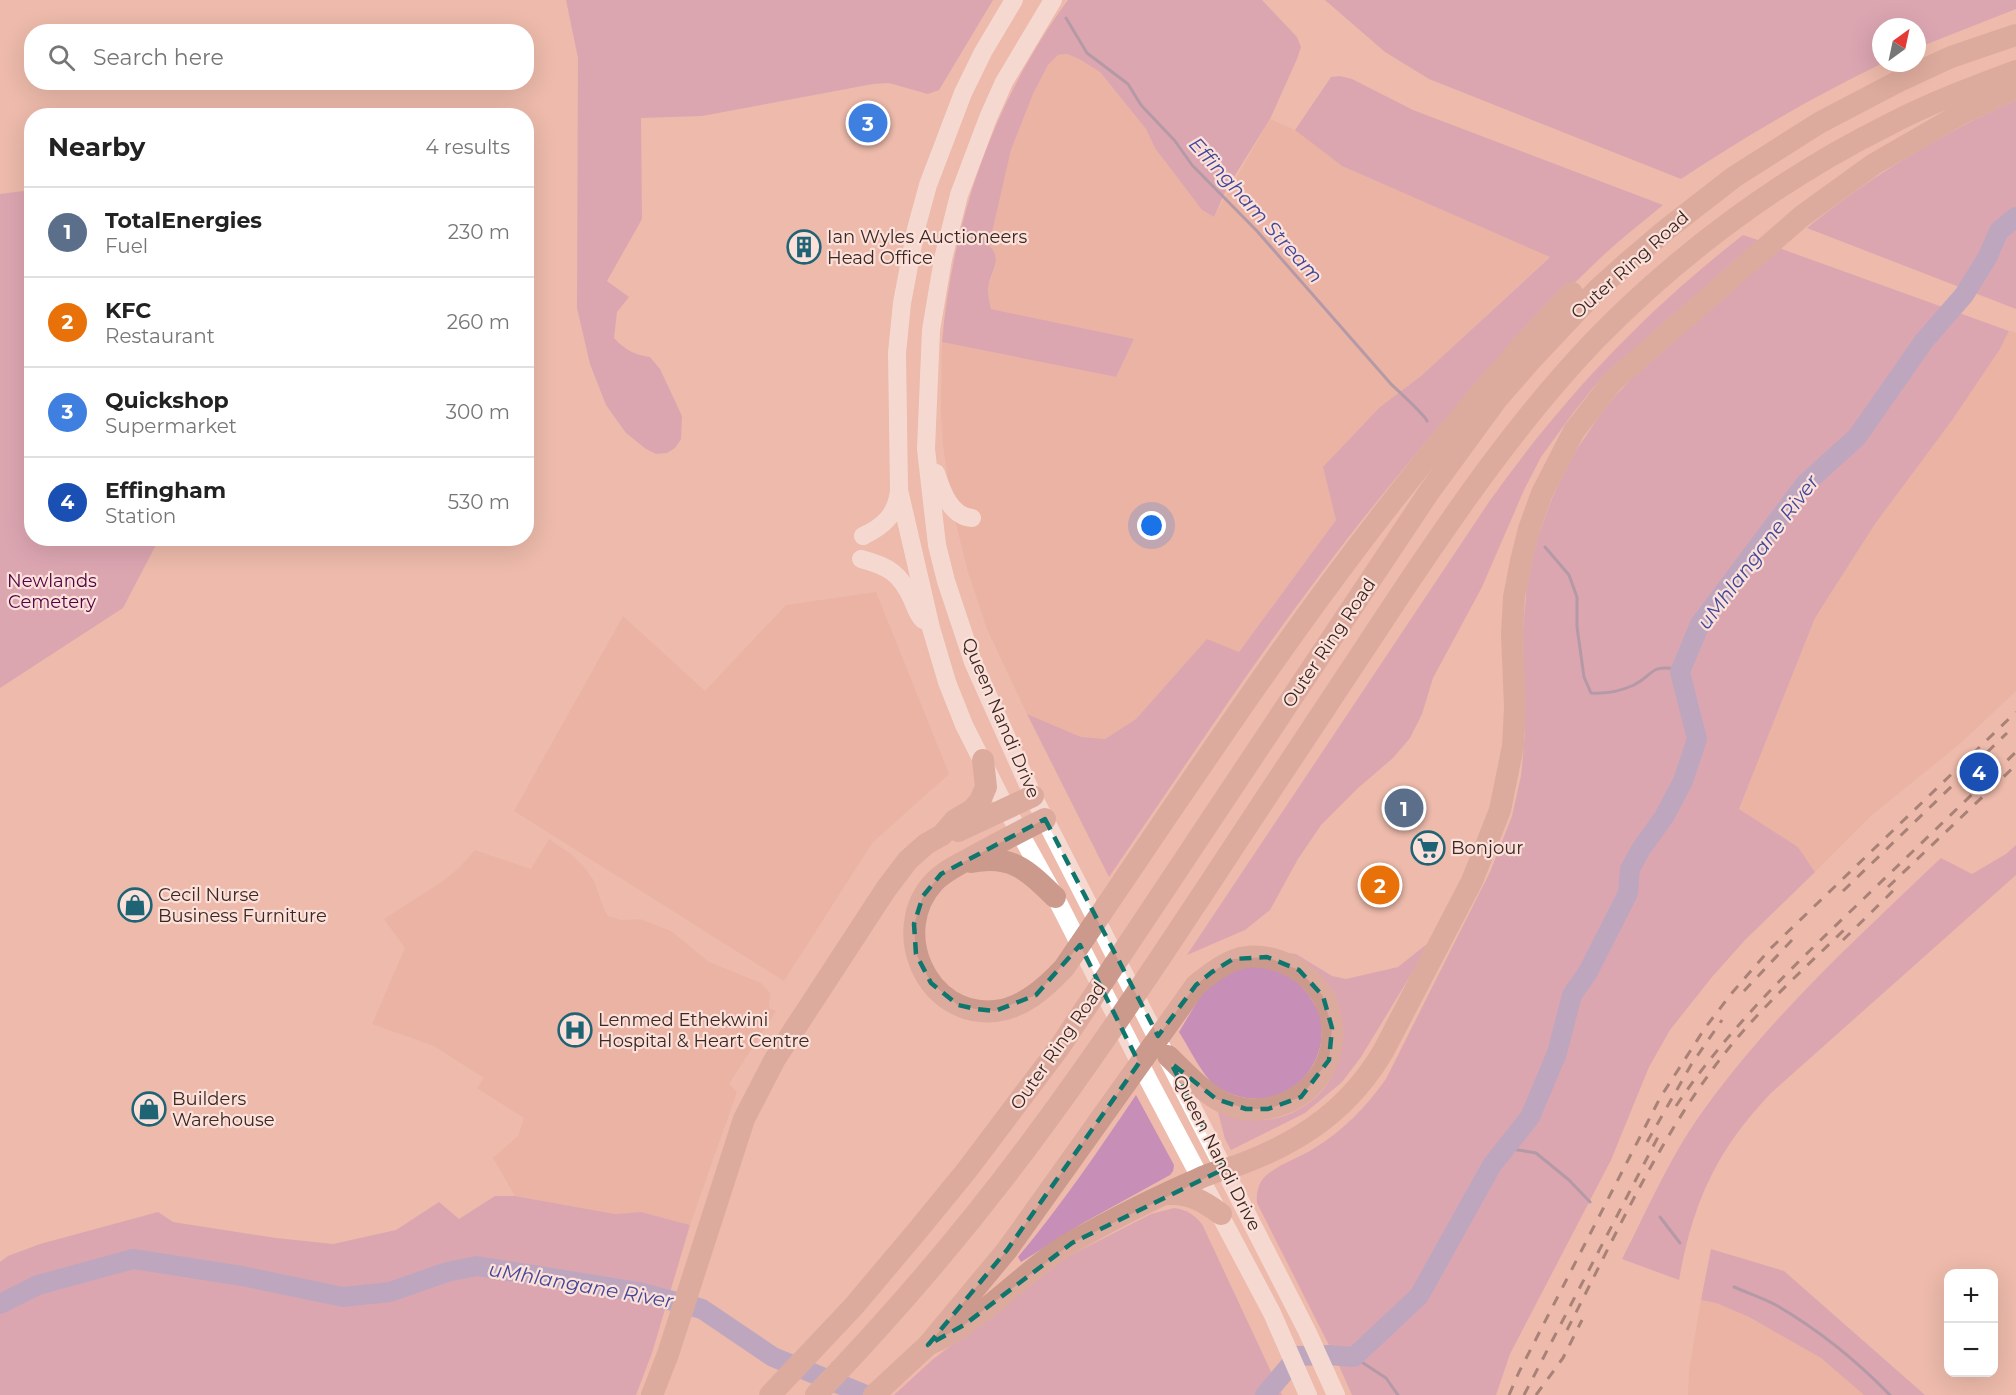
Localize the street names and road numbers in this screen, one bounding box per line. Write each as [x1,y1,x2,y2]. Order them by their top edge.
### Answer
street label: Outer Ring Road [1566,206,1694,324]
street label: Outer Ring Road [1278,574,1380,712]
street label: Queen Nandi Drive [957,634,1045,802]
street label: Outer Ring Road [1006,978,1110,1114]
street label: Queen Nandi Drive [1168,1071,1266,1235]

